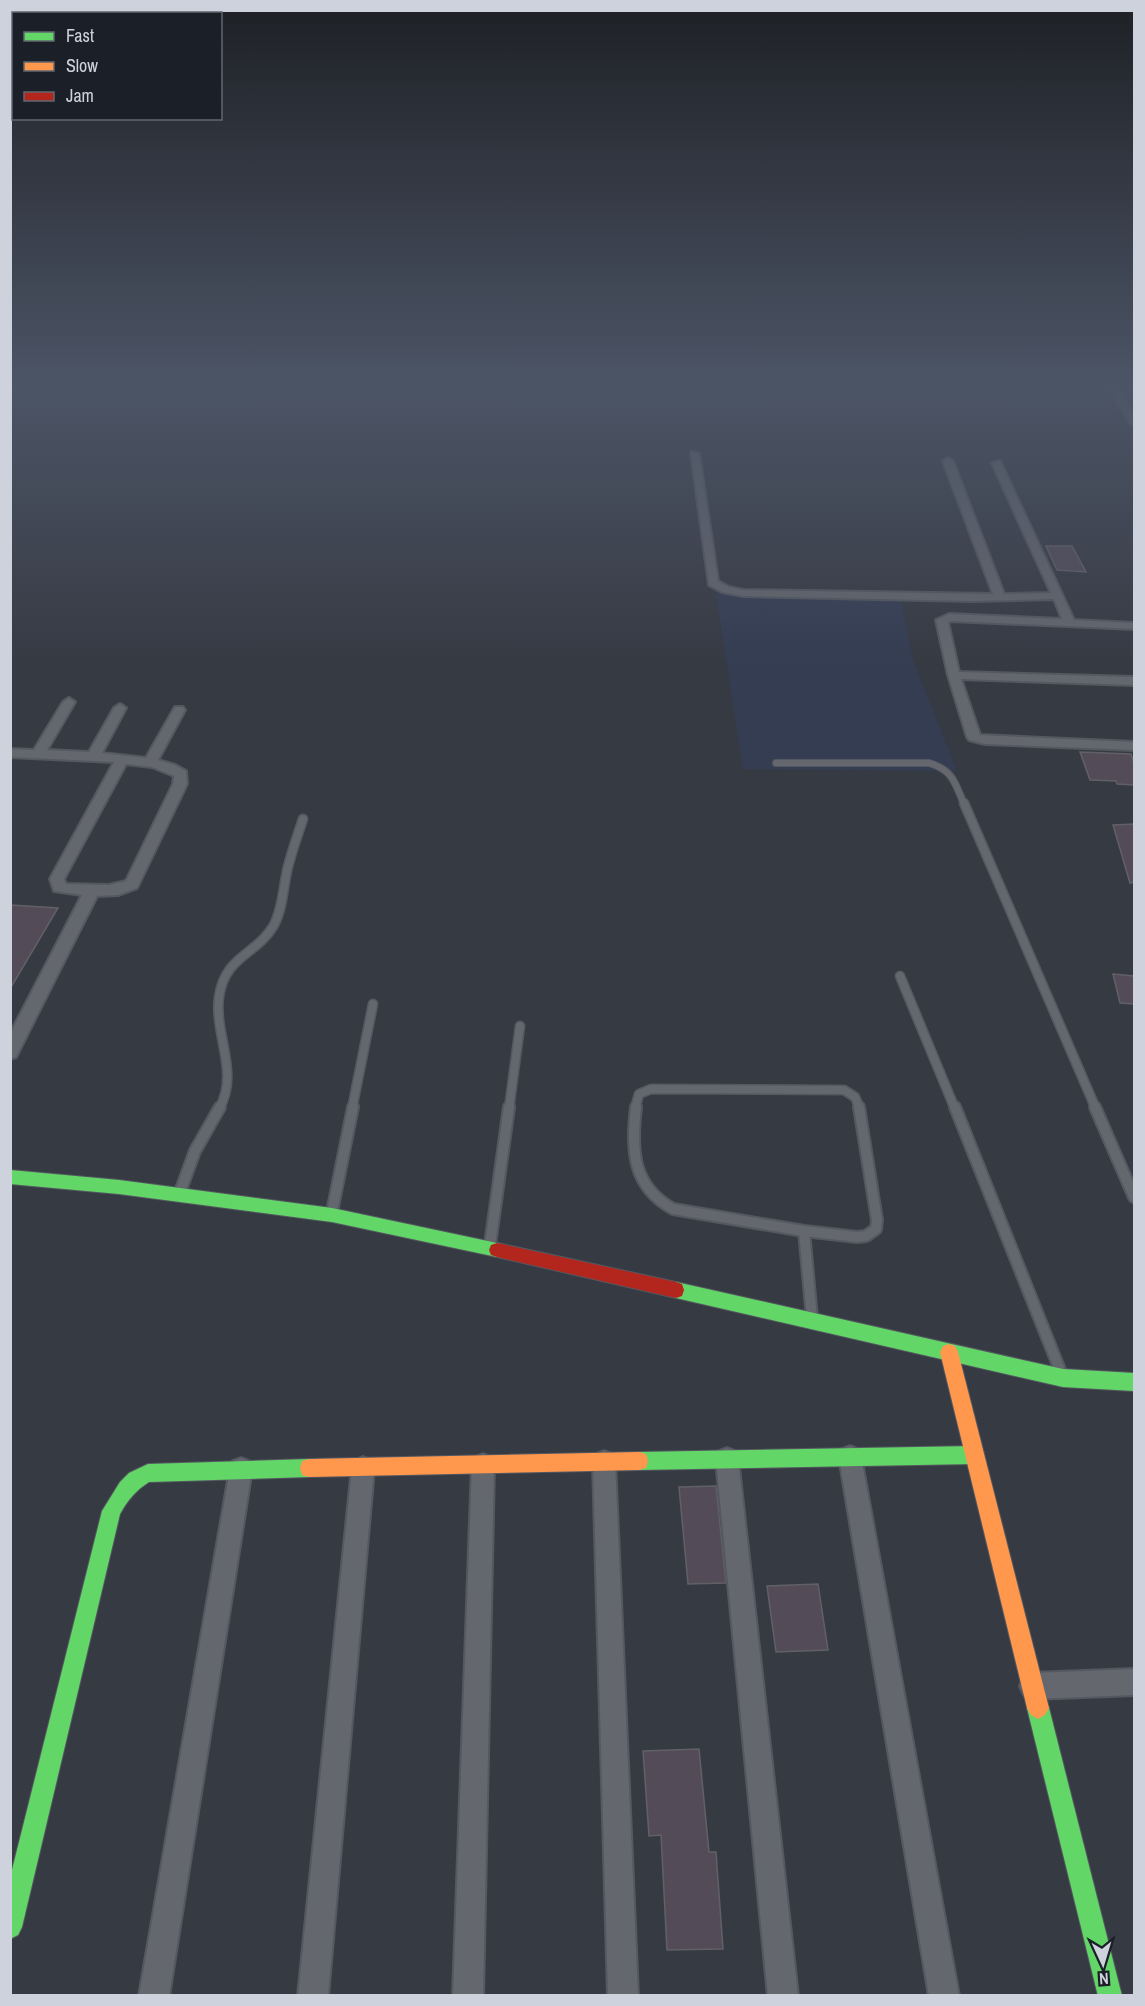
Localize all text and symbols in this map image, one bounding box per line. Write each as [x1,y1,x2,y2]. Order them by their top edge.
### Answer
legend [12,12,222,120]
text: Fast [66,23,94,48]
text: Slow [66,53,98,78]
text: Jam [66,83,94,108]
north arrow [1073,1934,1133,1994]
text: N [1099,1968,1110,1990]

